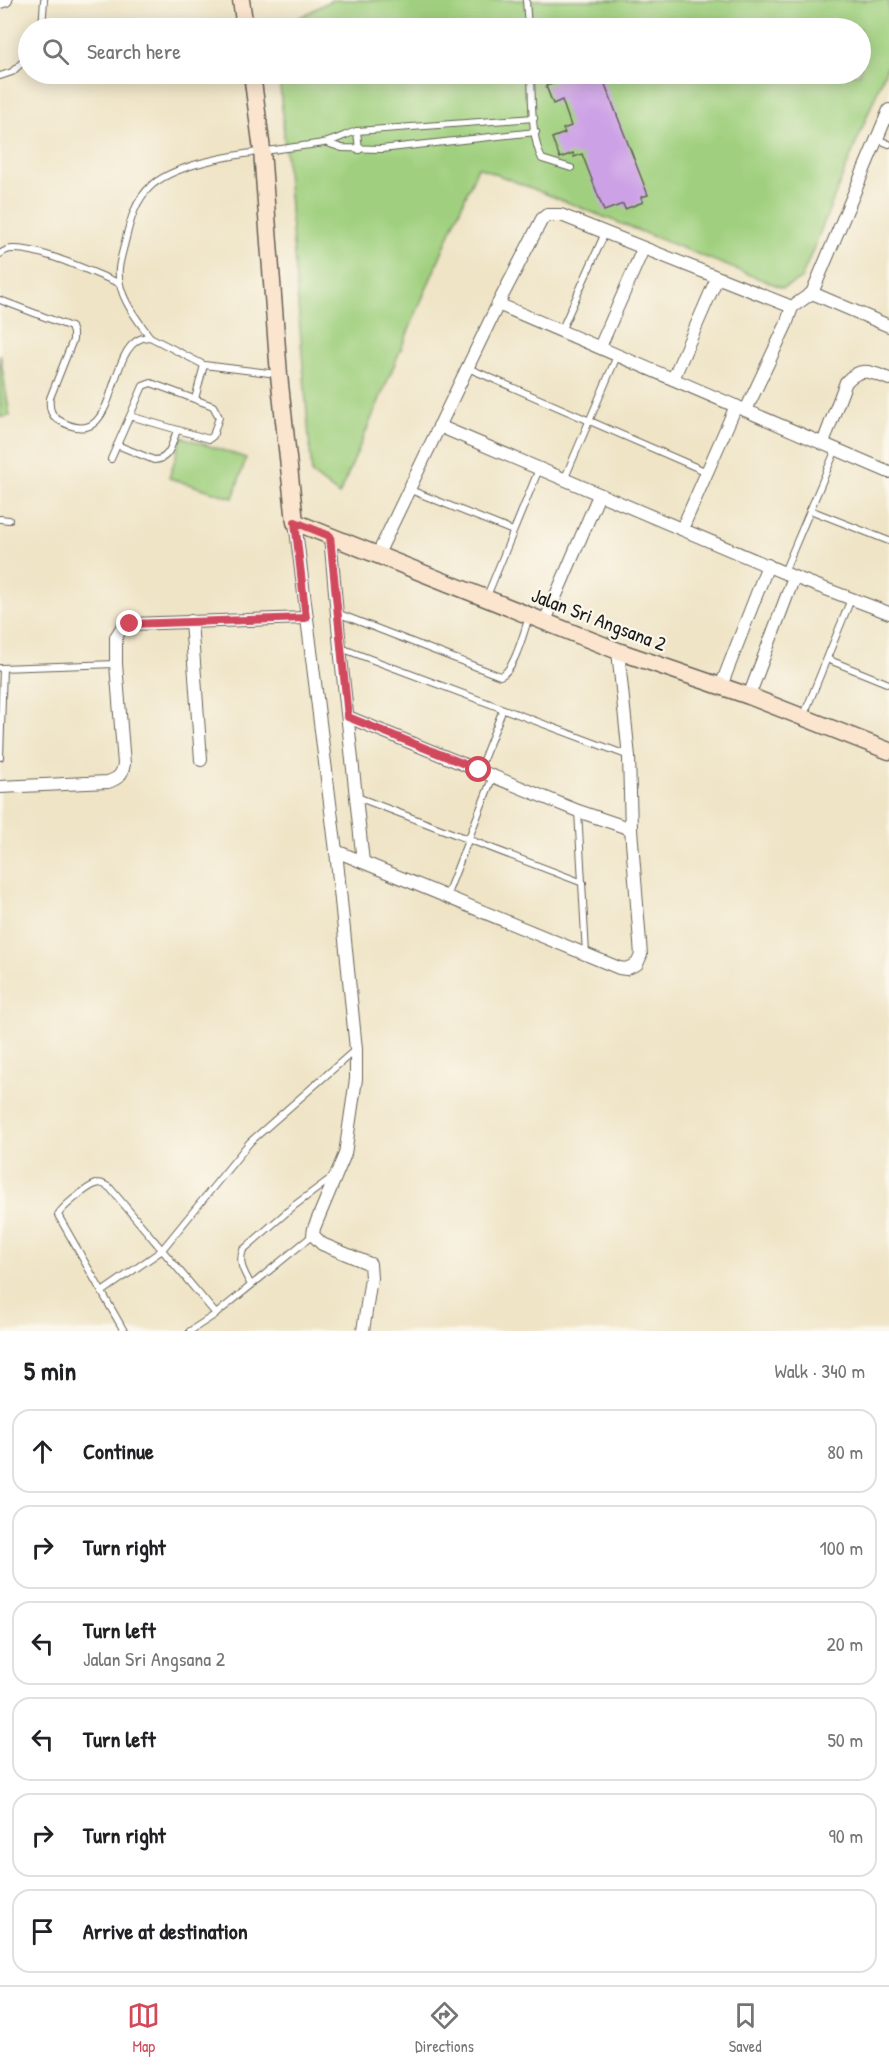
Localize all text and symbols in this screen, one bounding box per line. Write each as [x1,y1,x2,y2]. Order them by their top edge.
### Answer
search box [18,18,871,84]
icon: search [39,35,72,68]
text: Search here [87,36,181,66]
street label: Jalan Sri Angsana 2 [528,581,671,657]
route end [116,610,142,636]
route start [465,756,491,782]
text: 5 min [24,1353,76,1388]
text: Walk · 340 m [774,1357,865,1384]
icon: ahead [26,1435,59,1468]
text: Continue [83,1436,154,1466]
text: 80 m [827,1438,863,1465]
icon: right [26,1531,59,1564]
text: Turn right [83,1532,166,1562]
text: 100 m [820,1534,863,1561]
text: Turn left [83,1615,156,1645]
icon: left [26,1627,59,1660]
text: 20 m [826,1630,863,1657]
text: Jalan Sri Angsana 2 [83,1645,225,1672]
icon: left [26,1723,59,1756]
text: Turn left [83,1724,156,1754]
text: 50 m [827,1726,863,1753]
icon: right [26,1819,59,1852]
text: Turn right [83,1820,166,1850]
text: 90 m [829,1822,863,1849]
icon: arrive [26,1915,59,1948]
text: Arrive at destination [83,1916,248,1946]
tab: Map [127,1999,160,2057]
tab: Directions [415,1999,474,2057]
tab: Saved [729,1999,762,2057]

